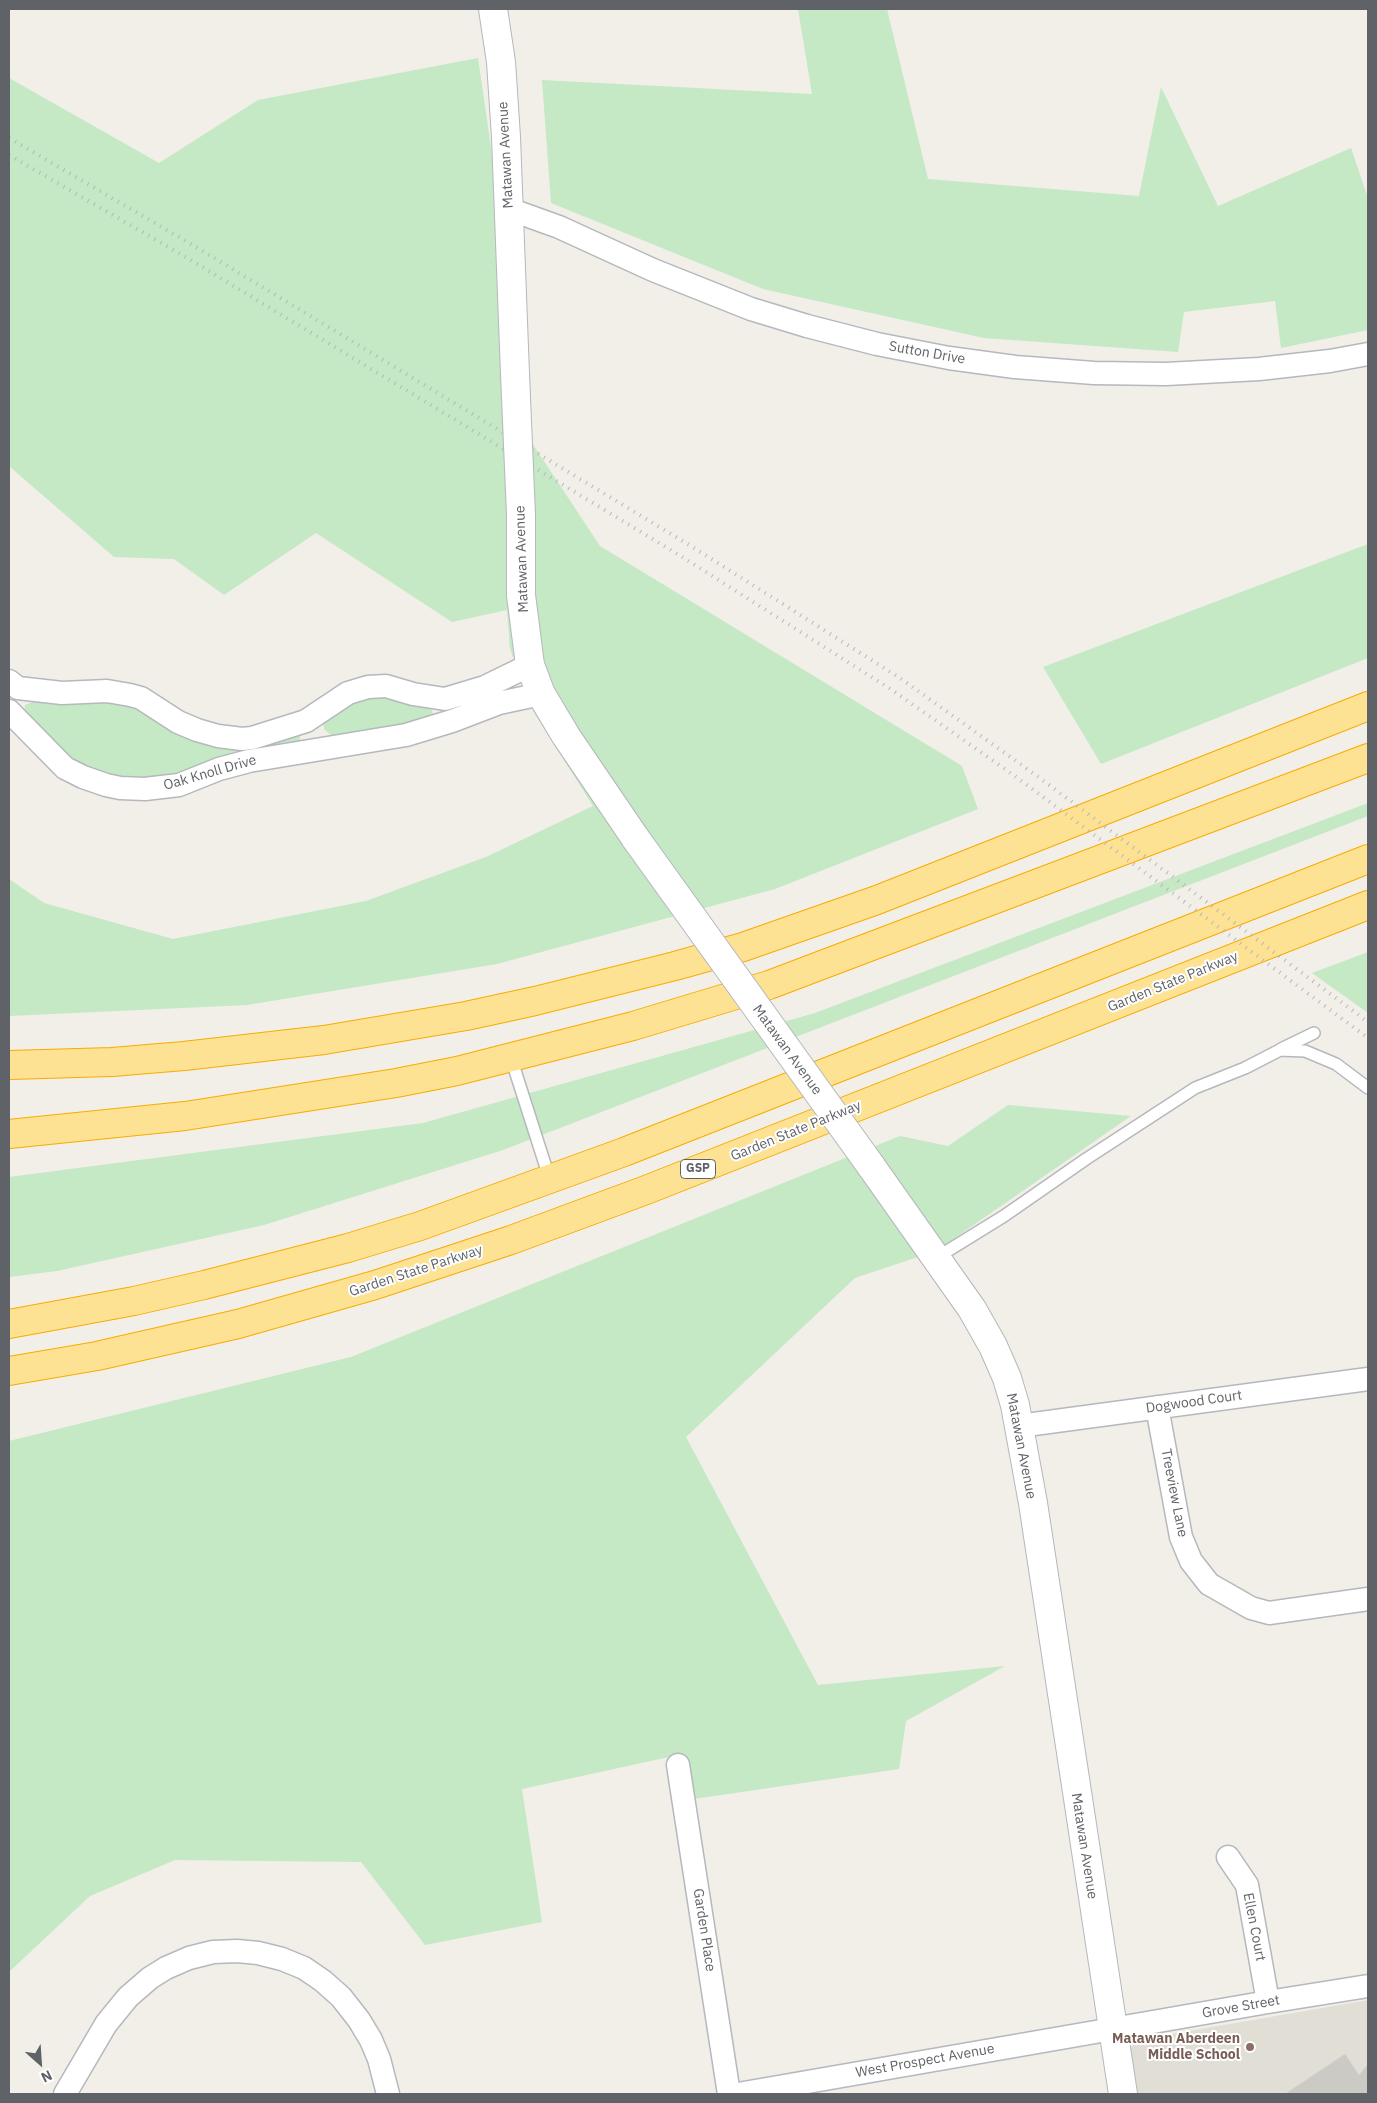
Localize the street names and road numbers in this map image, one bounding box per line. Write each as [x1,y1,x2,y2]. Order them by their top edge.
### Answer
street label: Matawan Avenue [495,101,517,209]
street label: Sutton Drive [887,338,967,368]
street label: Matawan Avenue [512,505,532,613]
street label: Oak Knoll Drive [162,752,258,794]
street label: Garden State Parkway [1105,948,1241,1016]
street label: Matawan Avenue [749,1002,825,1098]
street label: Garden State Parkway [728,1097,864,1165]
road number: GSP [680,1160,716,1178]
street label: Garden State Parkway [347,1242,485,1300]
street label: Dogwood Court [1145,1387,1243,1417]
street label: Matawan Avenue [1003,1392,1039,1500]
street label: Treeview Lane [1157,1447,1191,1539]
street label: Matawan Avenue [1067,1792,1101,1900]
street label: Garden Place [689,1887,719,1973]
street label: Ellen Court [1239,1891,1269,1963]
street label: Grove Street [1201,1992,1281,2022]
street label: West Prospect Avenue [854,2041,996,2081]

